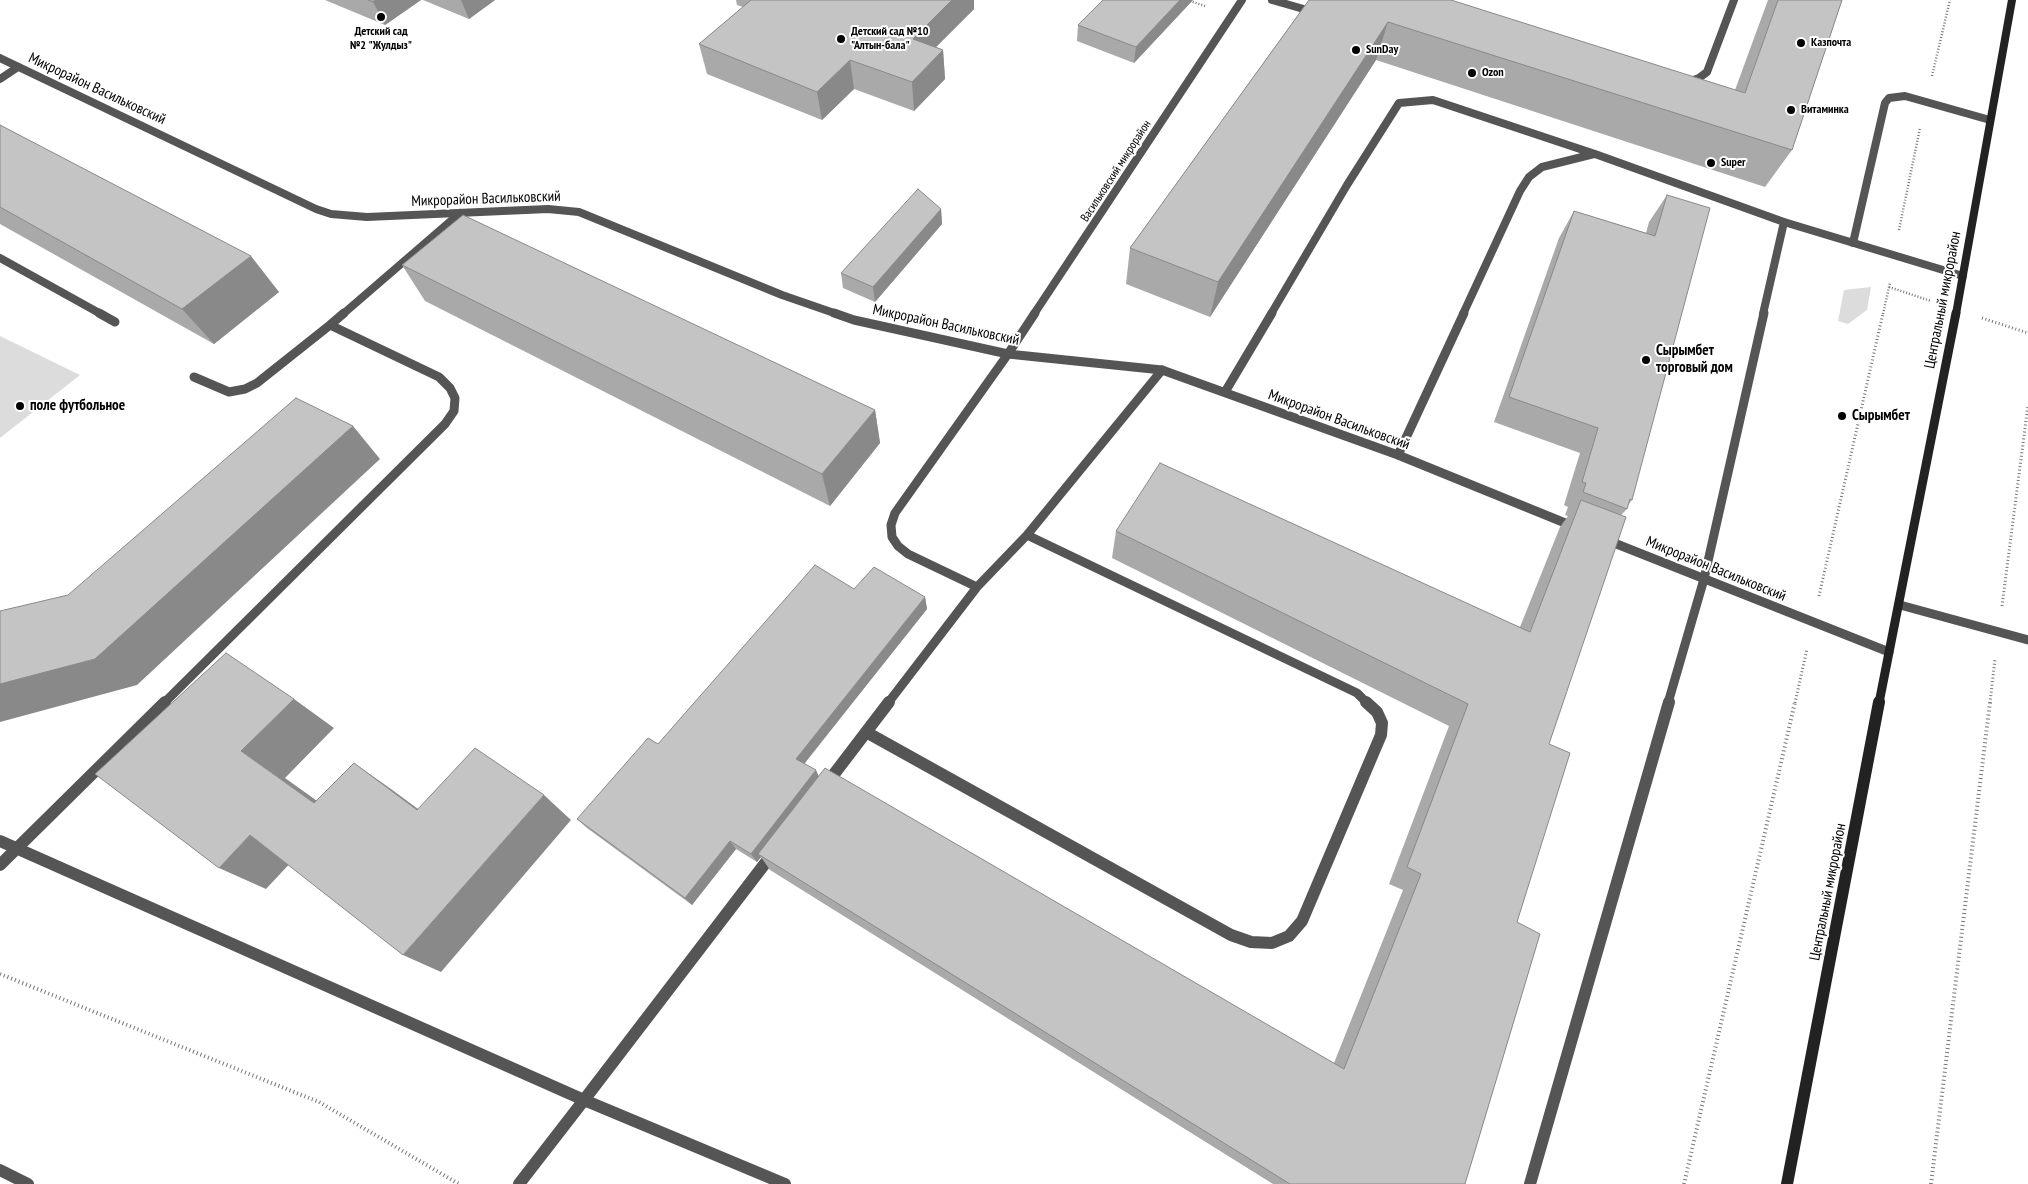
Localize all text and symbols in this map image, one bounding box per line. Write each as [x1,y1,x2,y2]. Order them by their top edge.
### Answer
marker: Детский сад №2 "Жулдыз" [375,11,387,23]
place label: Детский сад №2 "Жулдыз" [350,25,412,53]
place label: Детский сад №10 "Алтын-бала" [851,25,928,53]
marker: Детский сад №10 "Алтын-бала" [835,33,847,45]
place label: Казпочта [1811,36,1851,50]
marker: Казпочта [1795,37,1807,49]
place label: SunDay [1366,43,1398,57]
marker: SunDay [1350,44,1362,56]
street label: Микрорайон Васильковский [25,49,169,129]
place label: Ozon [1482,66,1504,80]
marker: Ozon [1466,67,1478,79]
place label: Витаминка [1801,103,1849,117]
marker: Витаминка [1785,104,1797,116]
street label: Васильковский микрорайон [1078,118,1154,224]
place label: Super [1721,156,1746,170]
marker: Super [1705,157,1717,169]
street label: Микрорайон Васильковский [411,187,561,211]
street label: Центральный микрорайон [1921,230,1965,370]
street label: Микрорайон Васильковский [871,301,1021,349]
place label: Сырымбет торговый дом [1656,342,1733,377]
marker: Сырымбет торговый дом [1640,354,1652,366]
street label: Микрорайон Васильковский [1266,386,1412,454]
place label: поле футбольное [30,397,125,415]
marker: поле футбольное [14,400,26,412]
place label: Сырымбет [1852,407,1910,425]
marker: Сырымбет [1836,410,1848,422]
street label: Микрорайон Васильковский [1643,533,1789,605]
street label: Центральный микрорайон [1806,822,1850,962]

